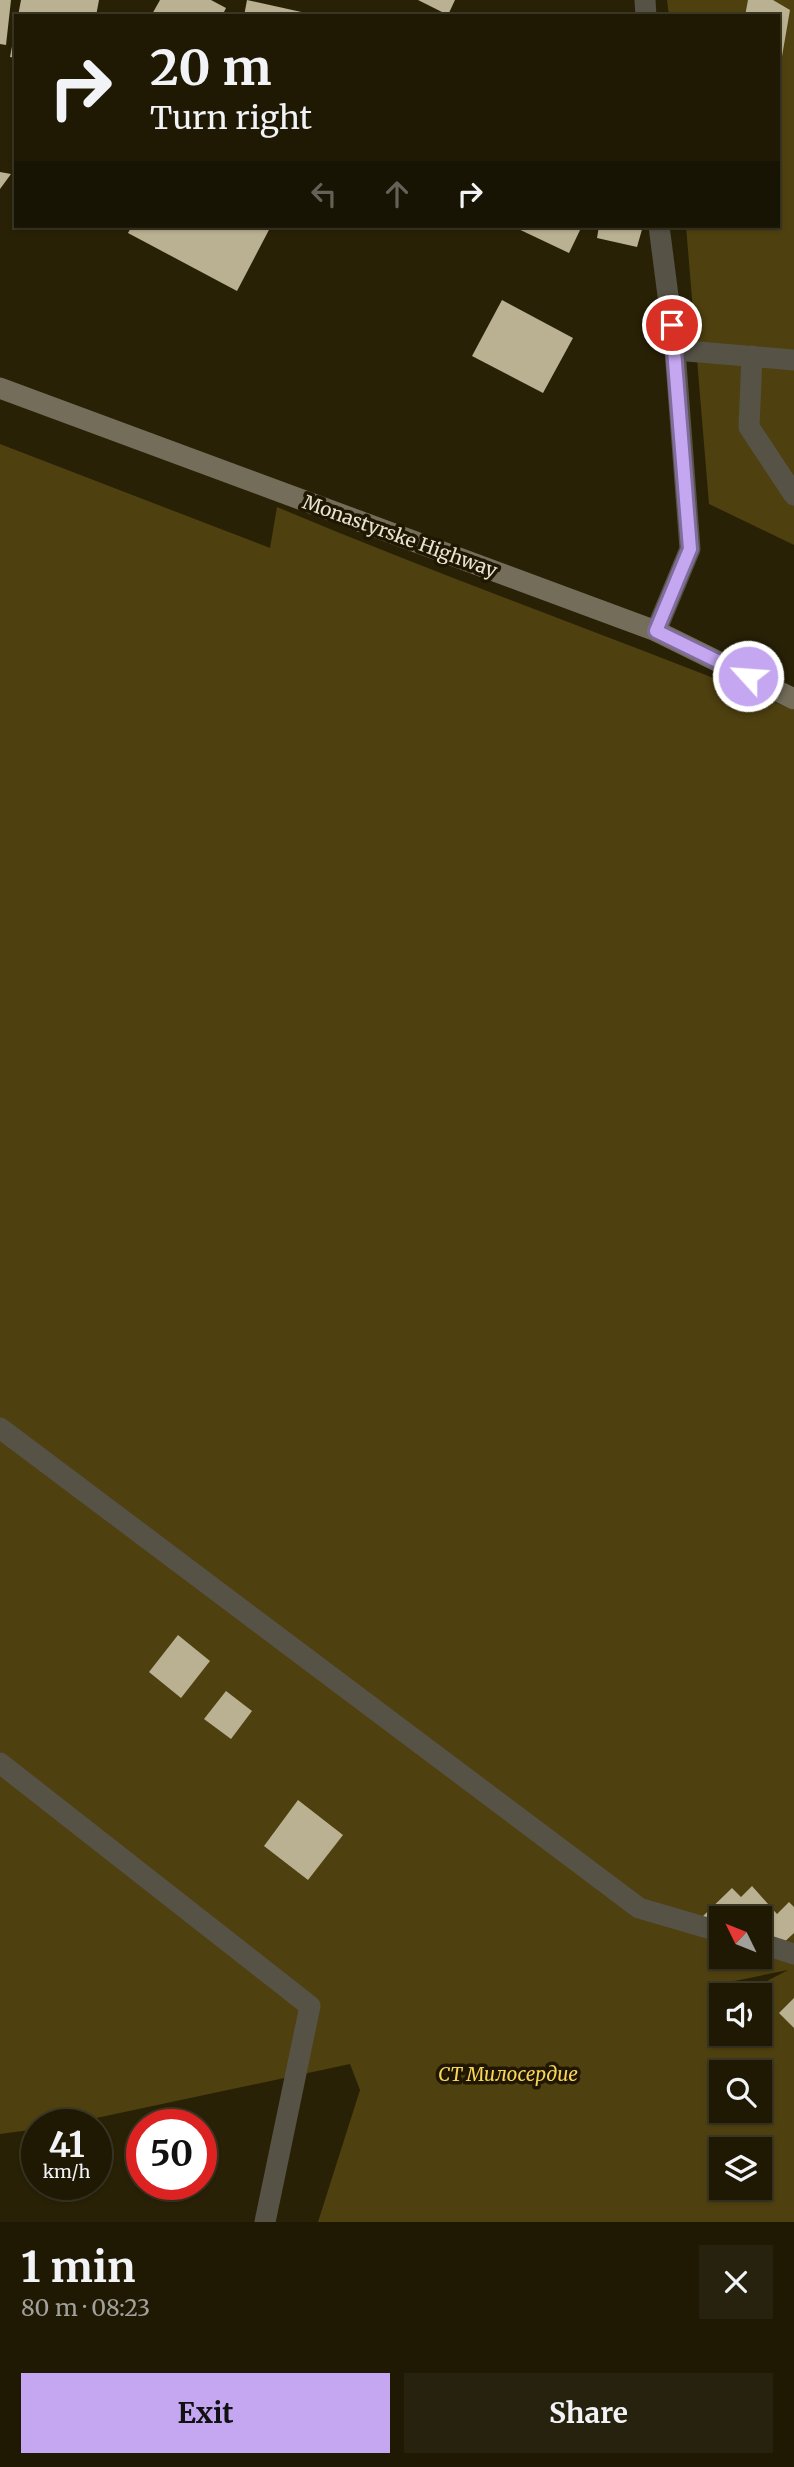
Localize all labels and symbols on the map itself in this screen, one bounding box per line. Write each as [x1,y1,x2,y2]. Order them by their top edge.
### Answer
pin [642,295,702,355]
street label: Monastyrske Highway [299,490,501,582]
position arrow [711,639,785,713]
north arrow [709,1906,772,1969]
park label: СТ Милосердие [438,2062,578,2086]
speed limit sign: 50 [126,2109,217,2200]

